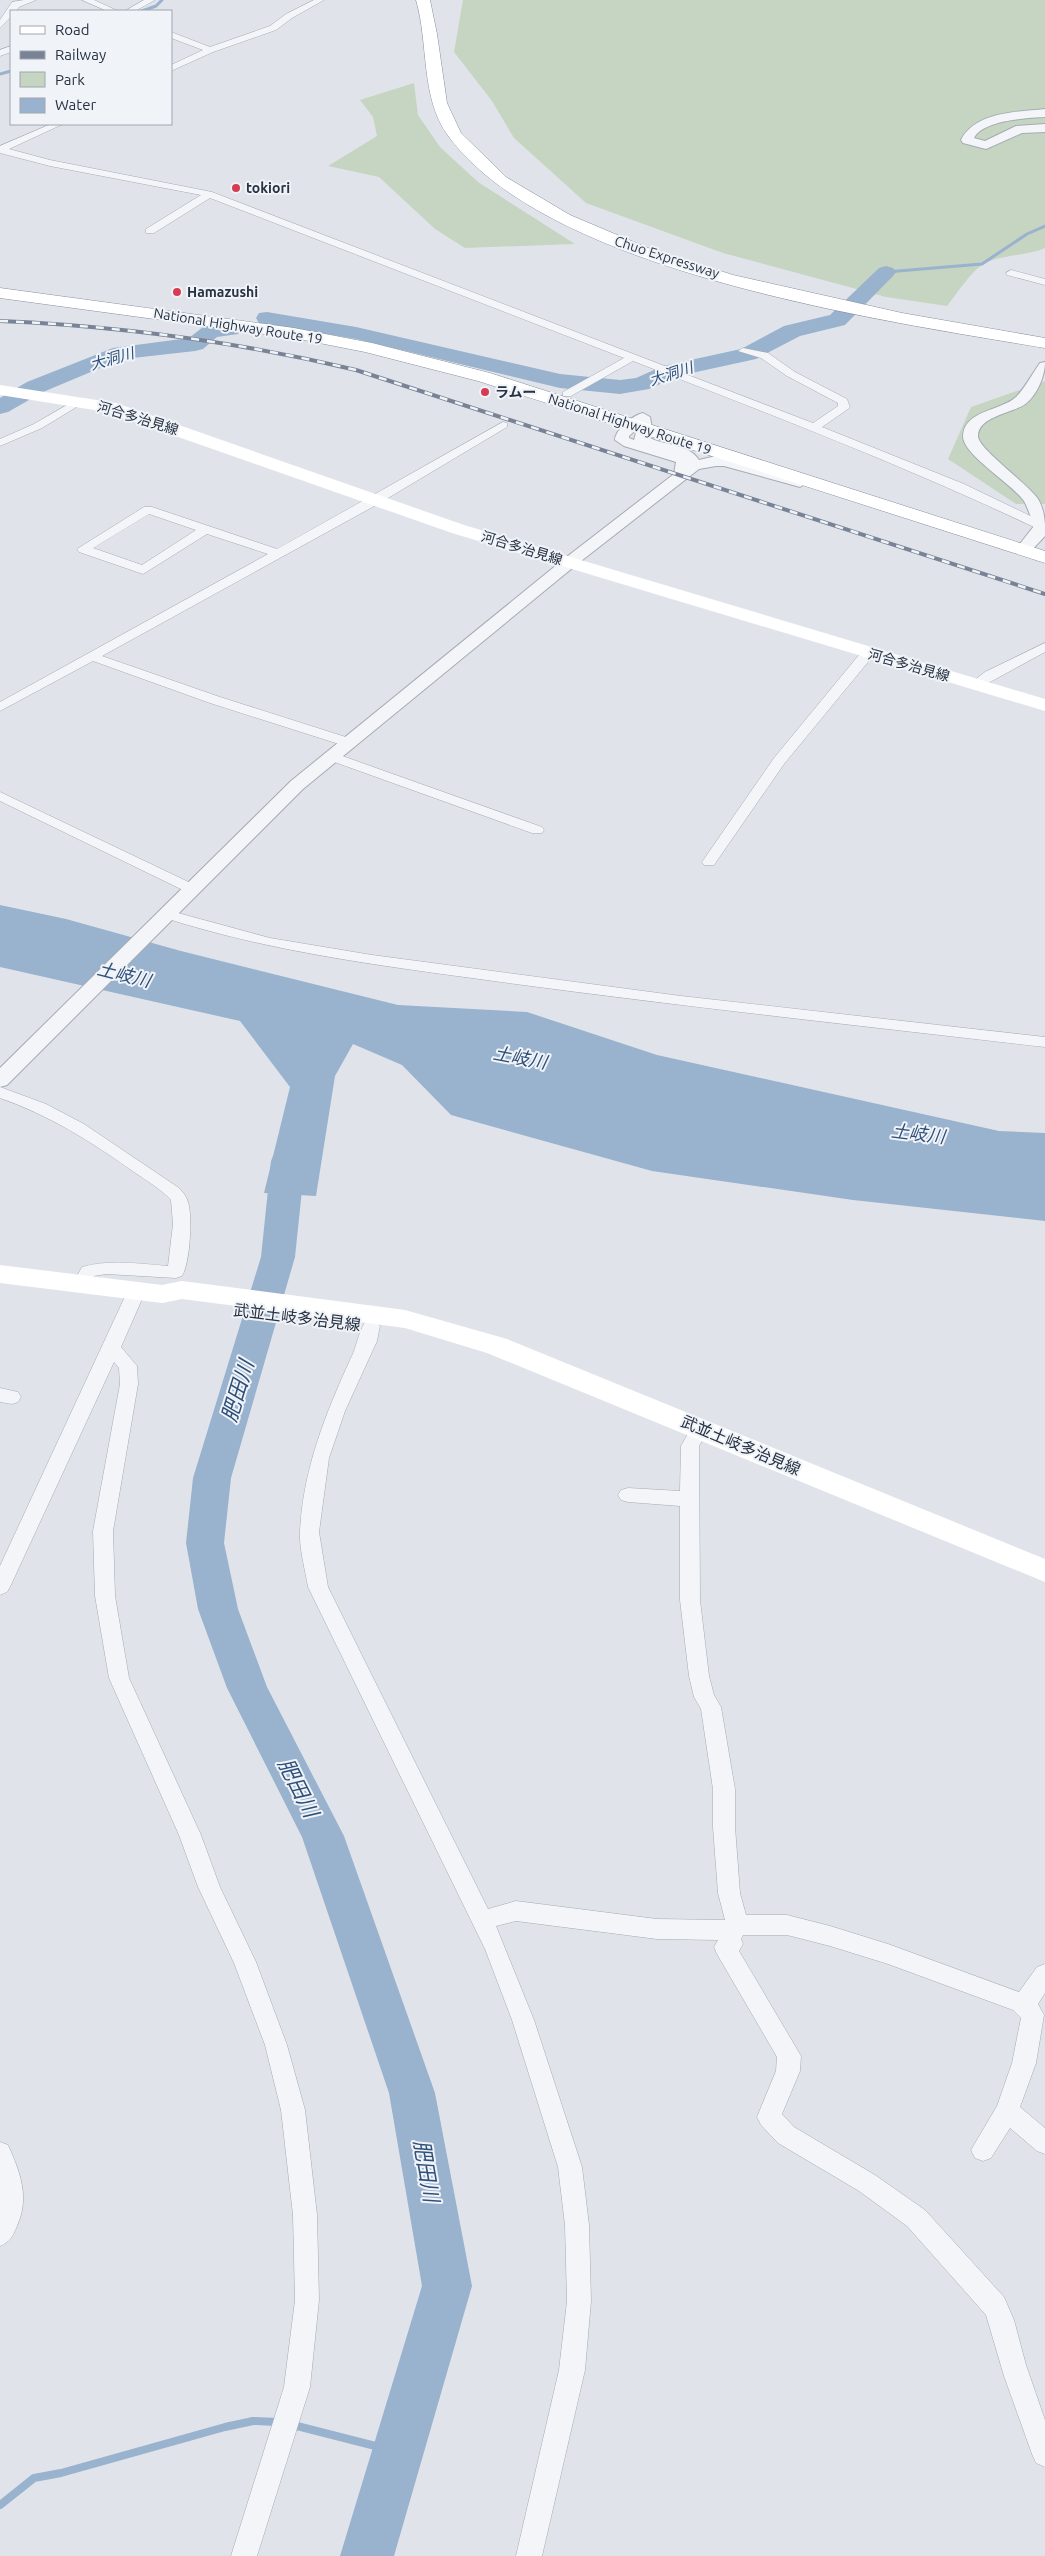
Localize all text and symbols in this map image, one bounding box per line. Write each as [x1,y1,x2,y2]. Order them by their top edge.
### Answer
legend [10,10,172,125]
text: Road [55,21,90,38]
text: Railway [55,46,106,63]
text: Park [55,71,85,88]
text: Water [55,96,96,113]
place label: tokiori [246,180,290,196]
marker: tokiori [230,182,242,194]
street label: Chuo Expressway [613,233,722,282]
place label: Hamazushi [187,284,258,300]
marker: Hamazushi [171,286,183,298]
street label: National Highway Route 19 [152,305,324,347]
water label: 大洞川 [88,344,138,373]
water label: 大洞川 [647,358,697,389]
place label: ラムー [495,384,537,400]
marker: ラムー [479,386,491,398]
street label: National Highway Route 19 [546,390,714,458]
street label: 河合多治見線 [95,398,181,438]
street label: 河合多治見線 [479,528,565,568]
street label: 河合多治見線 [866,646,952,684]
water label: 土岐川 [96,958,155,991]
water label: 土岐川 [492,1042,551,1072]
water label: 土岐川 [890,1120,948,1146]
street label: 武並土岐多治見線 [232,1300,362,1334]
water label: 肥田川 [216,1355,258,1424]
street label: 武並土岐多治見線 [679,1412,803,1478]
water label: 肥田川 [274,1754,325,1823]
water label: 肥田川 [410,2138,445,2206]

